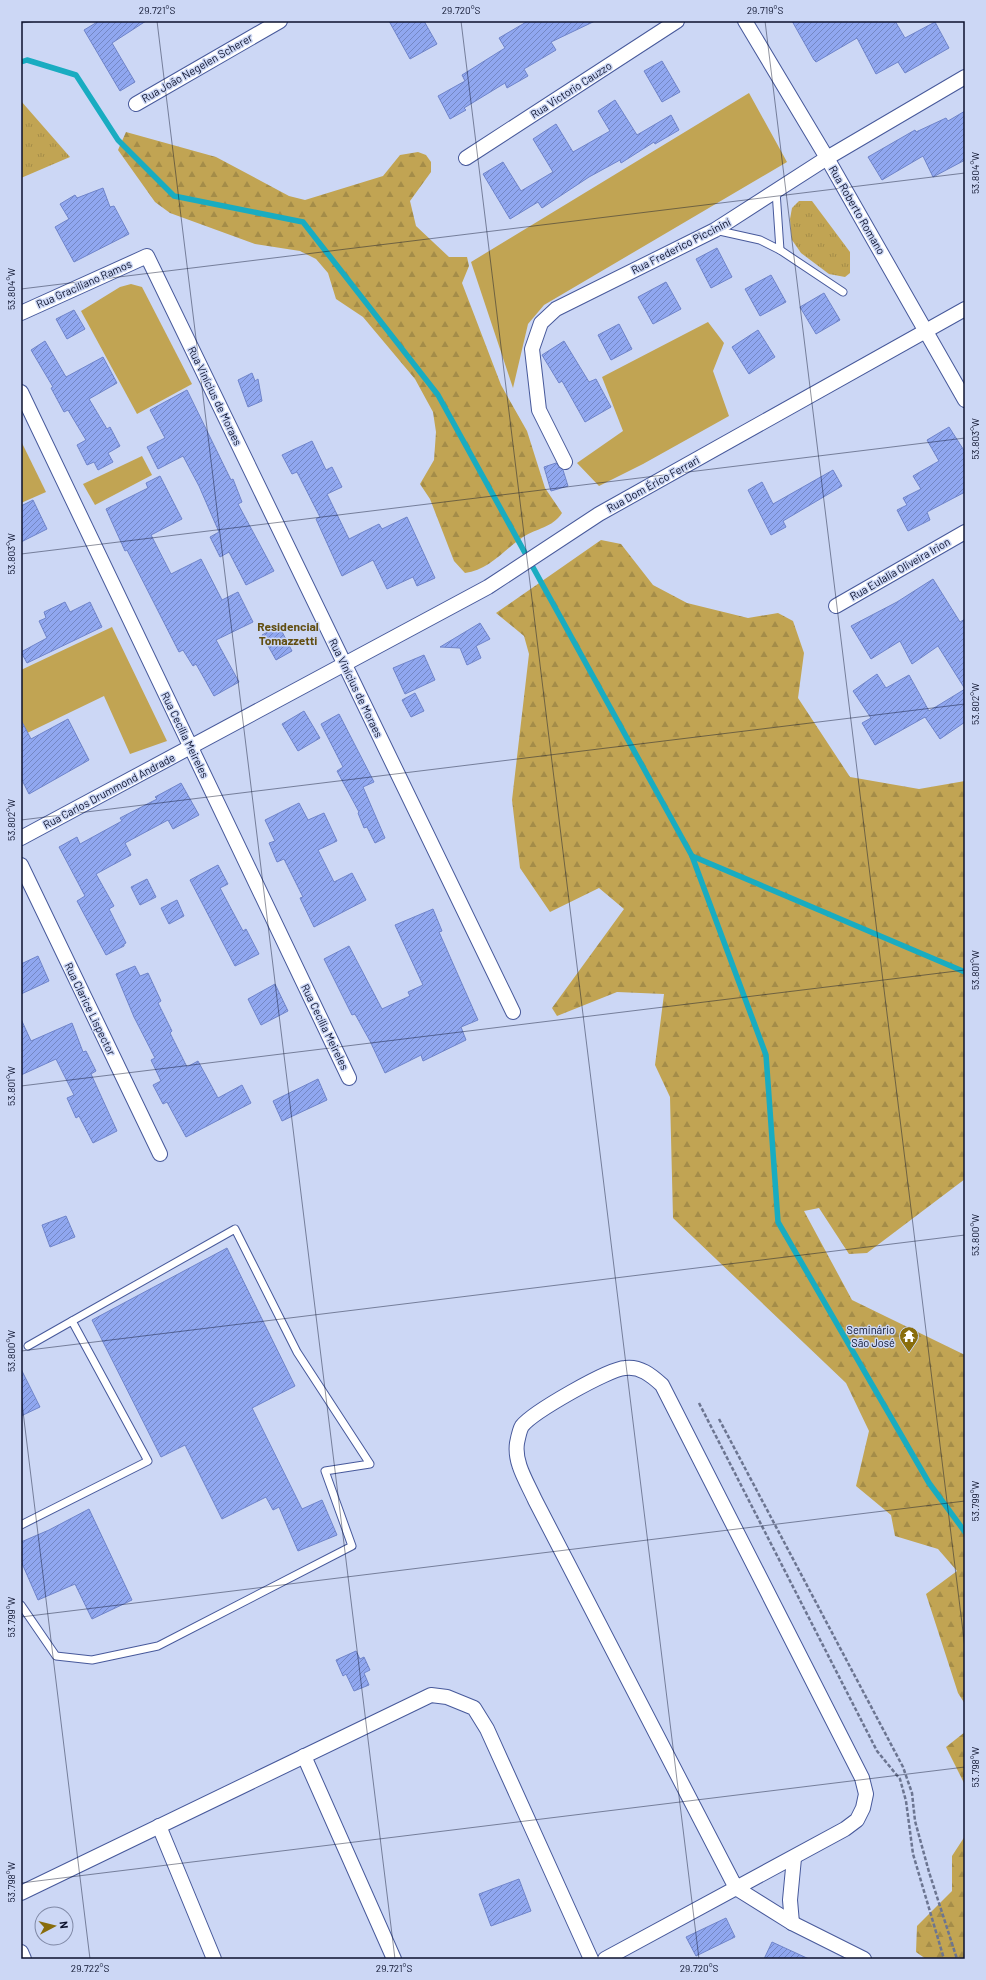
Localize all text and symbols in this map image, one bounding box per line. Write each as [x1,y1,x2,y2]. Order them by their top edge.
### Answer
text: 29.721°S [139,4,175,16]
text: 29.720°S [442,4,481,16]
text: 29.719°S [747,4,783,16]
street label: Rua João Negelen Scherer [139,30,254,105]
street label: Rua Victorio Cauzzo [528,58,614,121]
text: 53.804°W [969,152,981,194]
street label: Rua Roberto Romano [827,163,888,256]
street label: Rua Frederico Piccinini [629,215,733,276]
street label: Rua Graciliano Ramos [34,257,133,310]
text: 53.804°W [5,268,17,310]
street label: Rua Vinícius de Moraes [186,344,245,447]
text: 53.803°W [969,418,981,460]
street label: Rua Dom Érico Ferrari [604,453,702,514]
text: 53.803°W [5,533,17,575]
street label: Rua Eulalia Oliveira Irion [847,535,952,603]
district label: Residencial Tomazzetti [257,619,319,647]
street label: Rua Vinícius de Moraes [327,636,386,739]
text: 53.802°W [969,683,981,725]
street label: Rua Cecília Meireles [159,690,212,780]
street label: Rua Carlos Drummond Andrade [41,750,177,831]
text: 53.802°W [5,799,17,841]
text: 53.801°W [969,950,981,990]
street label: Rua Clarice Lispector [62,960,119,1057]
street label: Rua Cecília Meireles [299,982,352,1072]
text: 53.801°W [5,1066,17,1106]
text: 53.800°W [969,1214,981,1256]
place label: Seminário São José [846,1323,895,1349]
temple icon: Seminário São José [898,1325,920,1353]
text: 53.800°W [5,1330,17,1372]
text: 53.799°W [969,1480,981,1521]
text: 53.799°W [5,1596,17,1637]
text: 53.798°W [969,1746,981,1787]
text: 53.798°W [5,1861,17,1902]
north arrow [34,1906,74,1946]
text: N [58,1920,71,1929]
text: 29.722°S [71,1962,109,1974]
text: 29.721°S [376,1962,412,1974]
text: 29.720°S [680,1962,719,1974]

